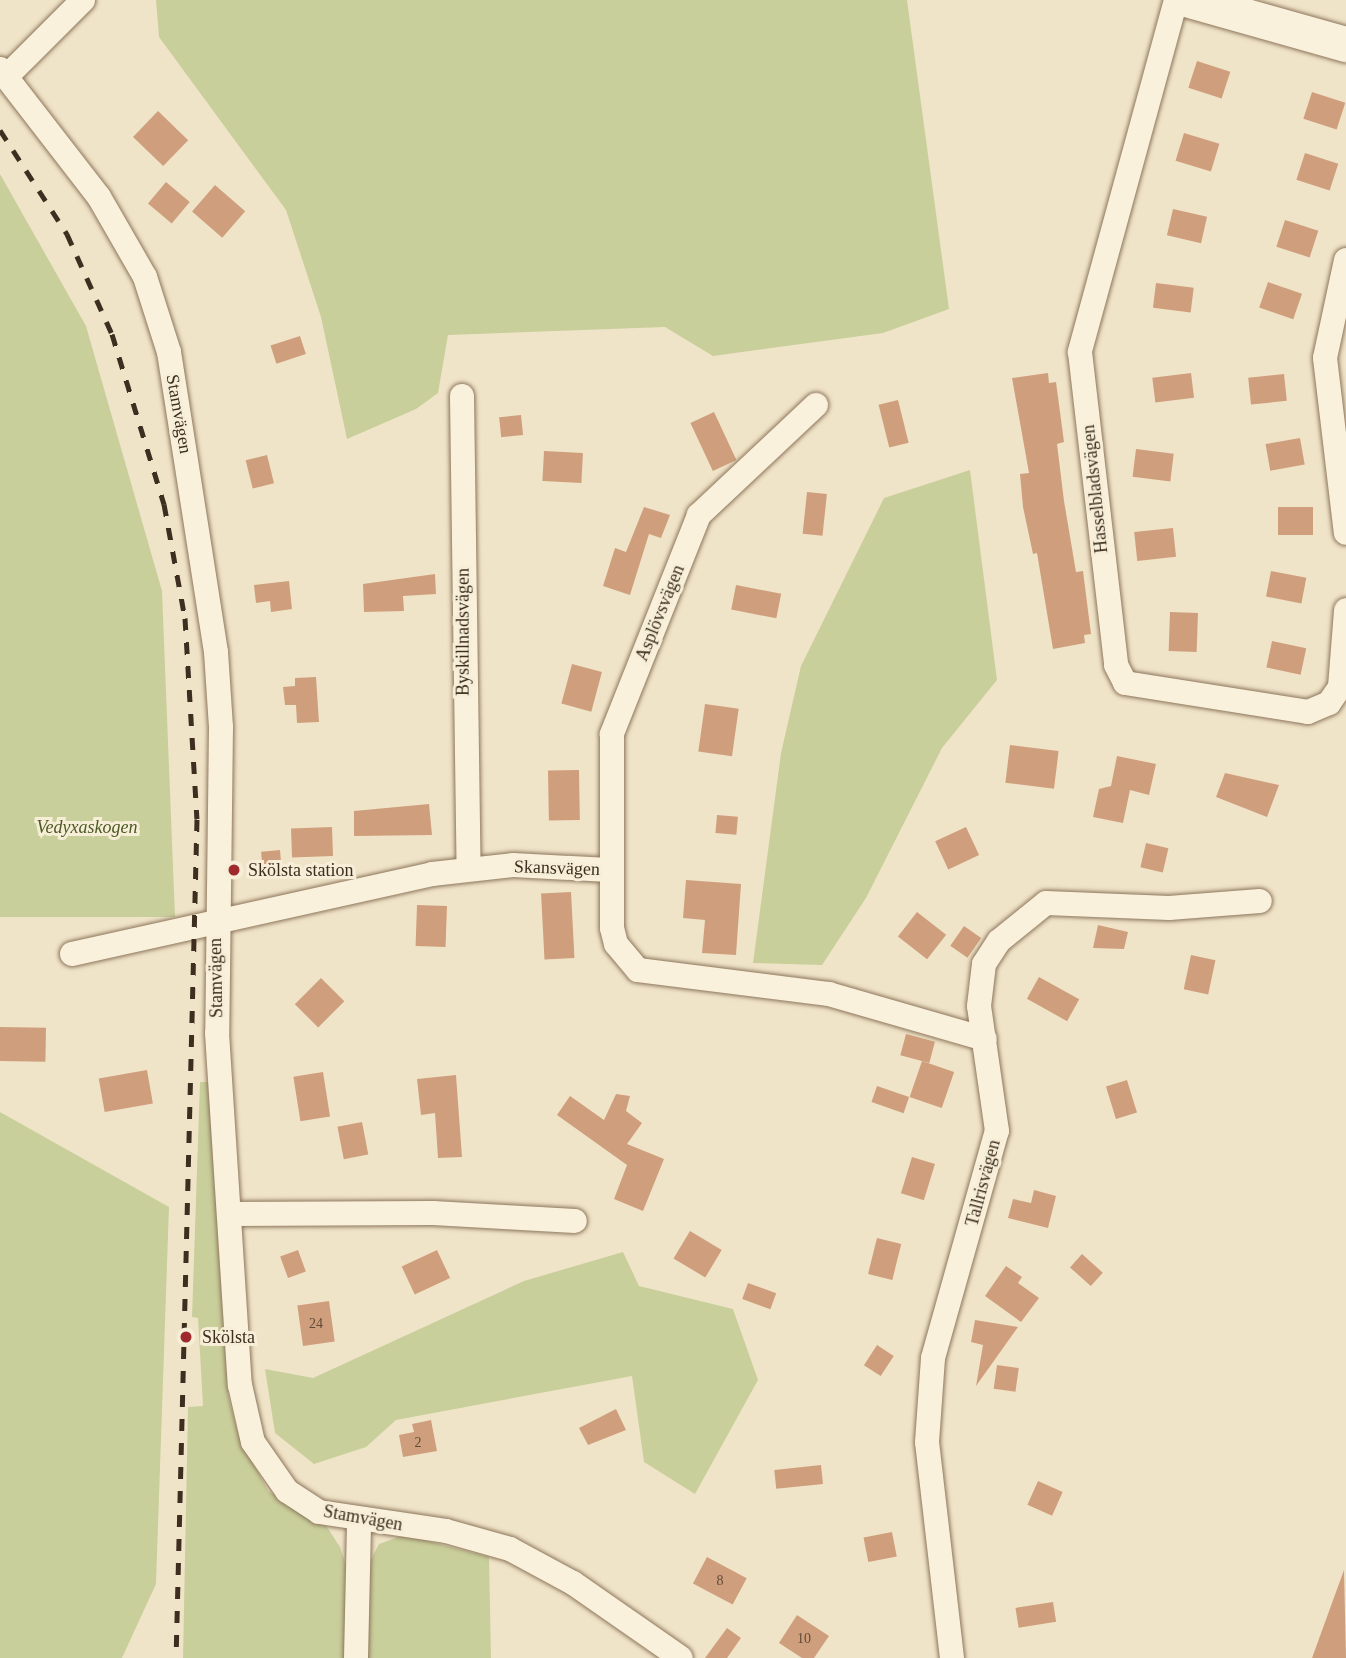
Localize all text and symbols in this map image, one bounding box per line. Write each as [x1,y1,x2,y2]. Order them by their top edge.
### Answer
street label: Stamvägen [161,373,197,455]
street label: Hasselbladsvägen [1078,424,1112,554]
street label: Asplövsvägen [631,562,689,664]
street label: Byskillnadsvägen [452,568,474,696]
park label: Vedyxaskogen [37,816,137,838]
street label: Skansvägen [514,856,600,880]
place label: Skölsta station [248,859,354,881]
marker: Skölsta station [226,862,242,878]
street label: Stamvägen [205,938,227,1018]
street label: Tallrisvägen [961,1137,1005,1229]
house number: 24 [309,1316,323,1332]
place label: Skölsta [202,1326,255,1348]
marker: Skölsta [176,1327,196,1347]
house number: 2 [414,1435,422,1451]
street label: Stamvägen [322,1500,404,1536]
house number: 8 [716,1573,724,1589]
house number: 10 [797,1631,811,1647]

